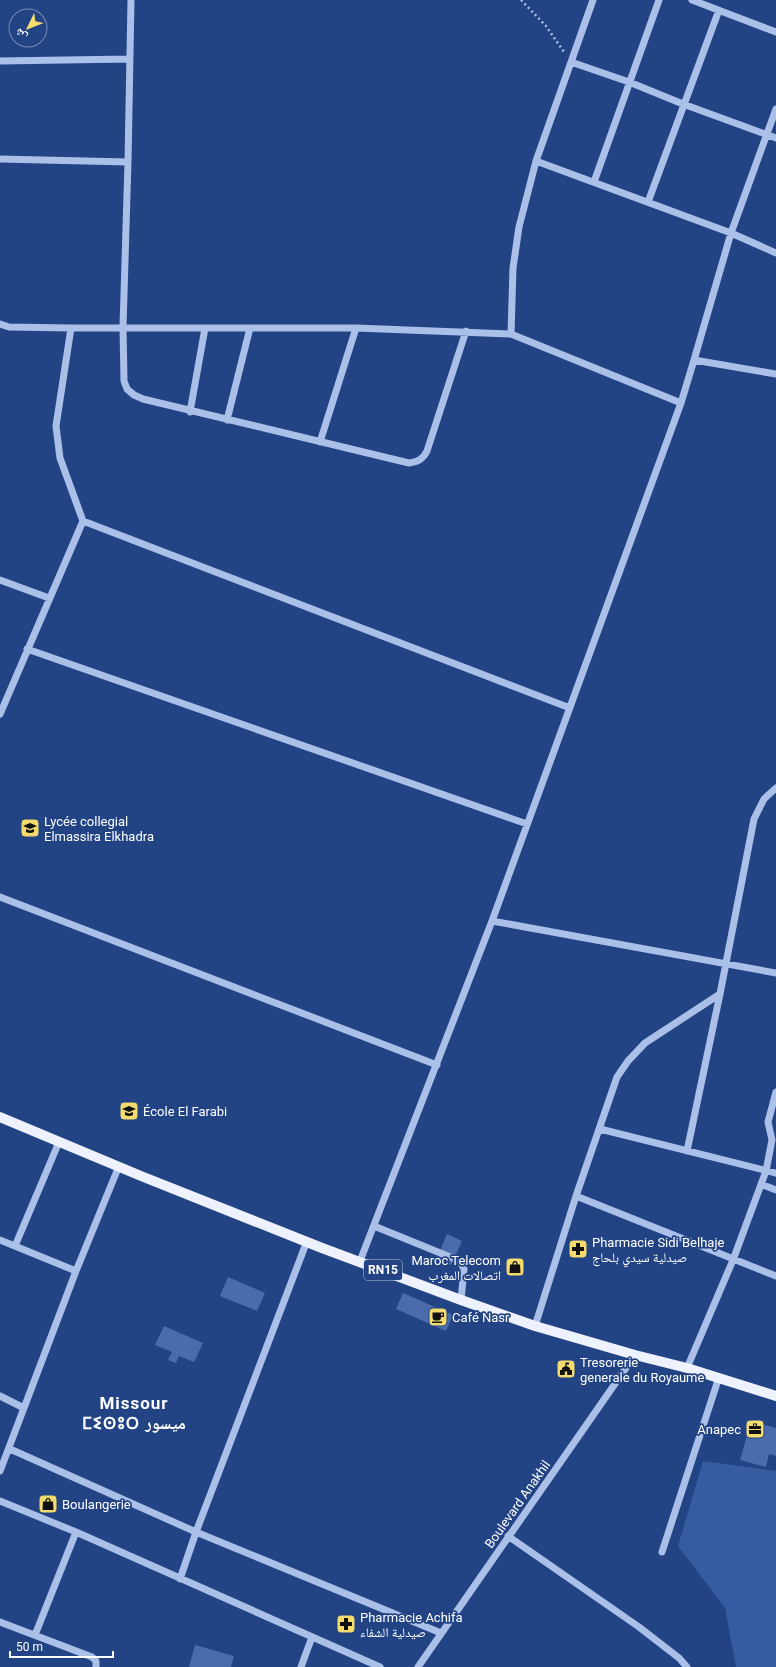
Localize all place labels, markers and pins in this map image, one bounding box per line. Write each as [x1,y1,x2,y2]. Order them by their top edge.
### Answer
place label: Lycée collegial Elmassira Elkhadra [44,814,154,844]
school or university icon: Lycée collegial Elmassira Elkhadra [19,817,41,839]
school or university icon: École El Farabi [118,1100,140,1122]
place label: École El Farabi [143,1104,227,1119]
place label: Pharmacie Sidi Belhaje صيدلية سيدي بلحاج [592,1235,724,1268]
pharmacy icon: Pharmacie Sidi Belhaje صيدلية سيدي بلحاج [567,1238,589,1260]
place label: Maroc Telecom اتصالات المغرب [411,1253,501,1284]
shop icon: Maroc Telecom اتصالات المغرب [504,1256,526,1278]
cafe icon: Café Nasr [427,1306,449,1328]
place label: Café Nasr [452,1310,510,1325]
place label: Tresorerie generale du Royaume [580,1355,705,1385]
public building icon: Tresorerie generale du Royaume [555,1358,577,1380]
office icon: Anapec [744,1418,766,1440]
place label: Anapec [697,1422,741,1437]
shop icon: Boulangerie [37,1493,59,1515]
place label: Boulangerie [62,1497,131,1512]
place label: Pharmacie Achifa صيدلية الشفاء [360,1610,463,1640]
pharmacy icon: Pharmacie Achifa صيدلية الشفاء [335,1613,357,1635]

